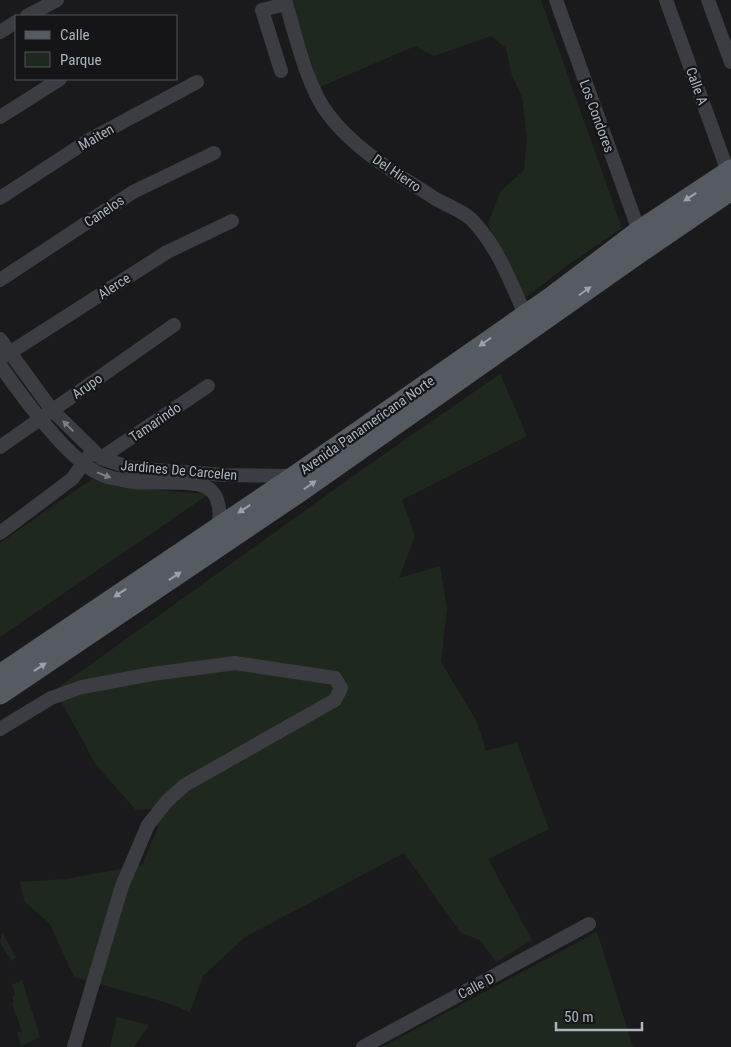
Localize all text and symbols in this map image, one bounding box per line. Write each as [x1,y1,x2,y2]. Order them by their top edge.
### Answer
legend [15,15,178,80]
text: Calle [60,26,90,44]
text: Parque [60,51,102,69]
street label: Calle A [683,65,711,107]
street label: Los Condores [576,78,618,154]
street label: Maiten [76,121,116,153]
street label: Del Hierro [370,151,424,195]
street label: Canelos [81,192,127,230]
one-way arrow [684,192,697,202]
street label: Alerce [95,270,133,302]
one-way arrow [578,285,591,296]
one-way arrow [478,337,491,347]
street label: Arupo [69,370,105,402]
street label: Avenida Panamericana Norte [297,372,438,478]
street label: Tamarindo [126,399,184,445]
one-way arrow [62,420,74,432]
street label: Jardines De Carcelen [120,457,238,483]
one-way arrow [97,472,112,479]
one-way arrow [303,480,316,490]
one-way arrow [238,504,251,514]
one-way arrow [168,571,182,581]
one-way arrow [113,589,126,598]
one-way arrow [34,662,47,672]
street label: Calle D [455,970,497,1002]
scale bar [556,1000,642,1032]
text: 50 m [564,1008,594,1026]

